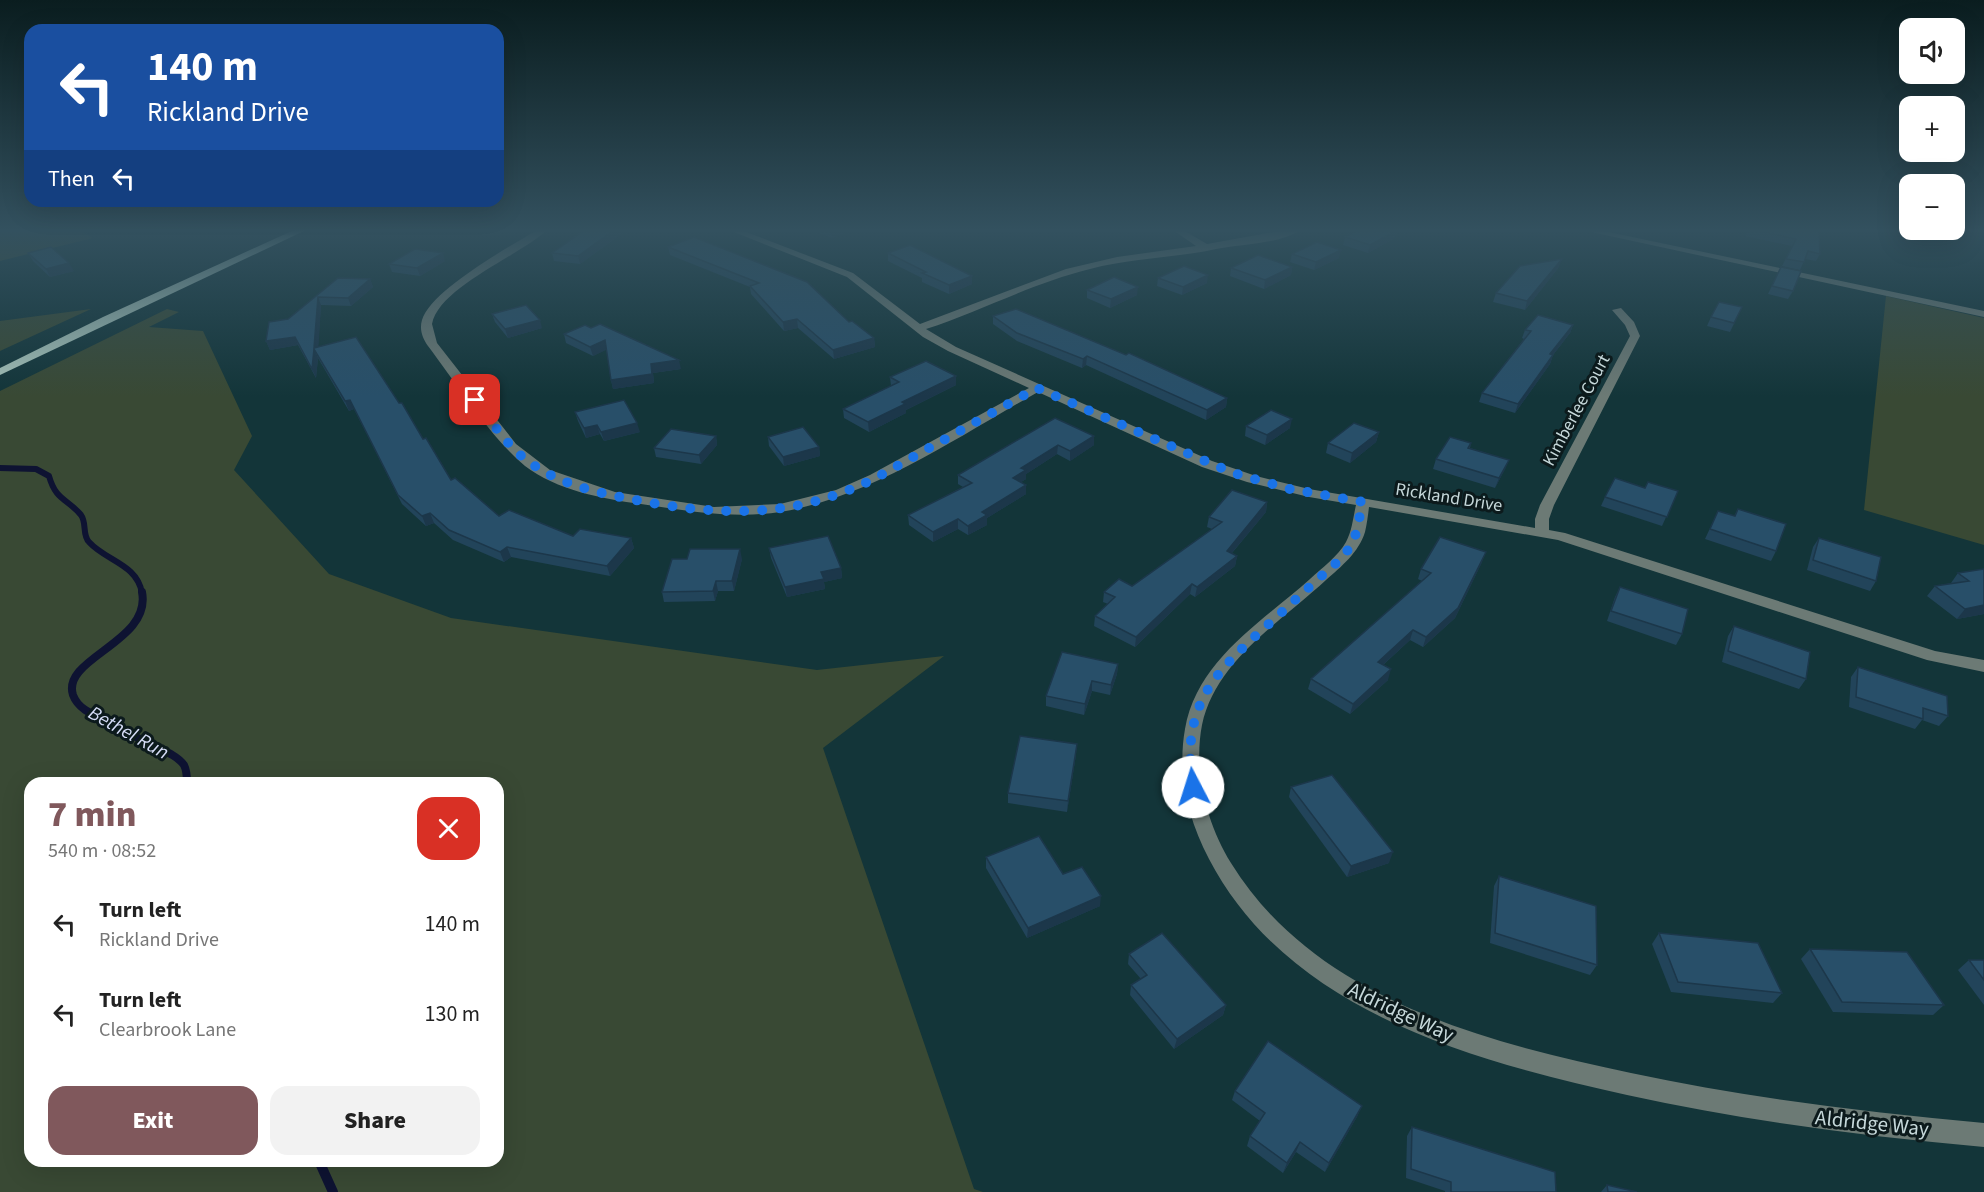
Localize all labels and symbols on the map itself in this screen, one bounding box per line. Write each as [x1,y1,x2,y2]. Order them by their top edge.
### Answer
street label: Kimberlee Court [1537,350,1616,470]
pin [449,374,500,425]
street label: Rickland Drive [1394,477,1504,518]
water label: Bethel Run [83,699,174,766]
position arrow [1161,755,1225,819]
street label: Aldridge Way [1343,974,1459,1050]
street label: Aldridge Way [1814,1102,1930,1144]

